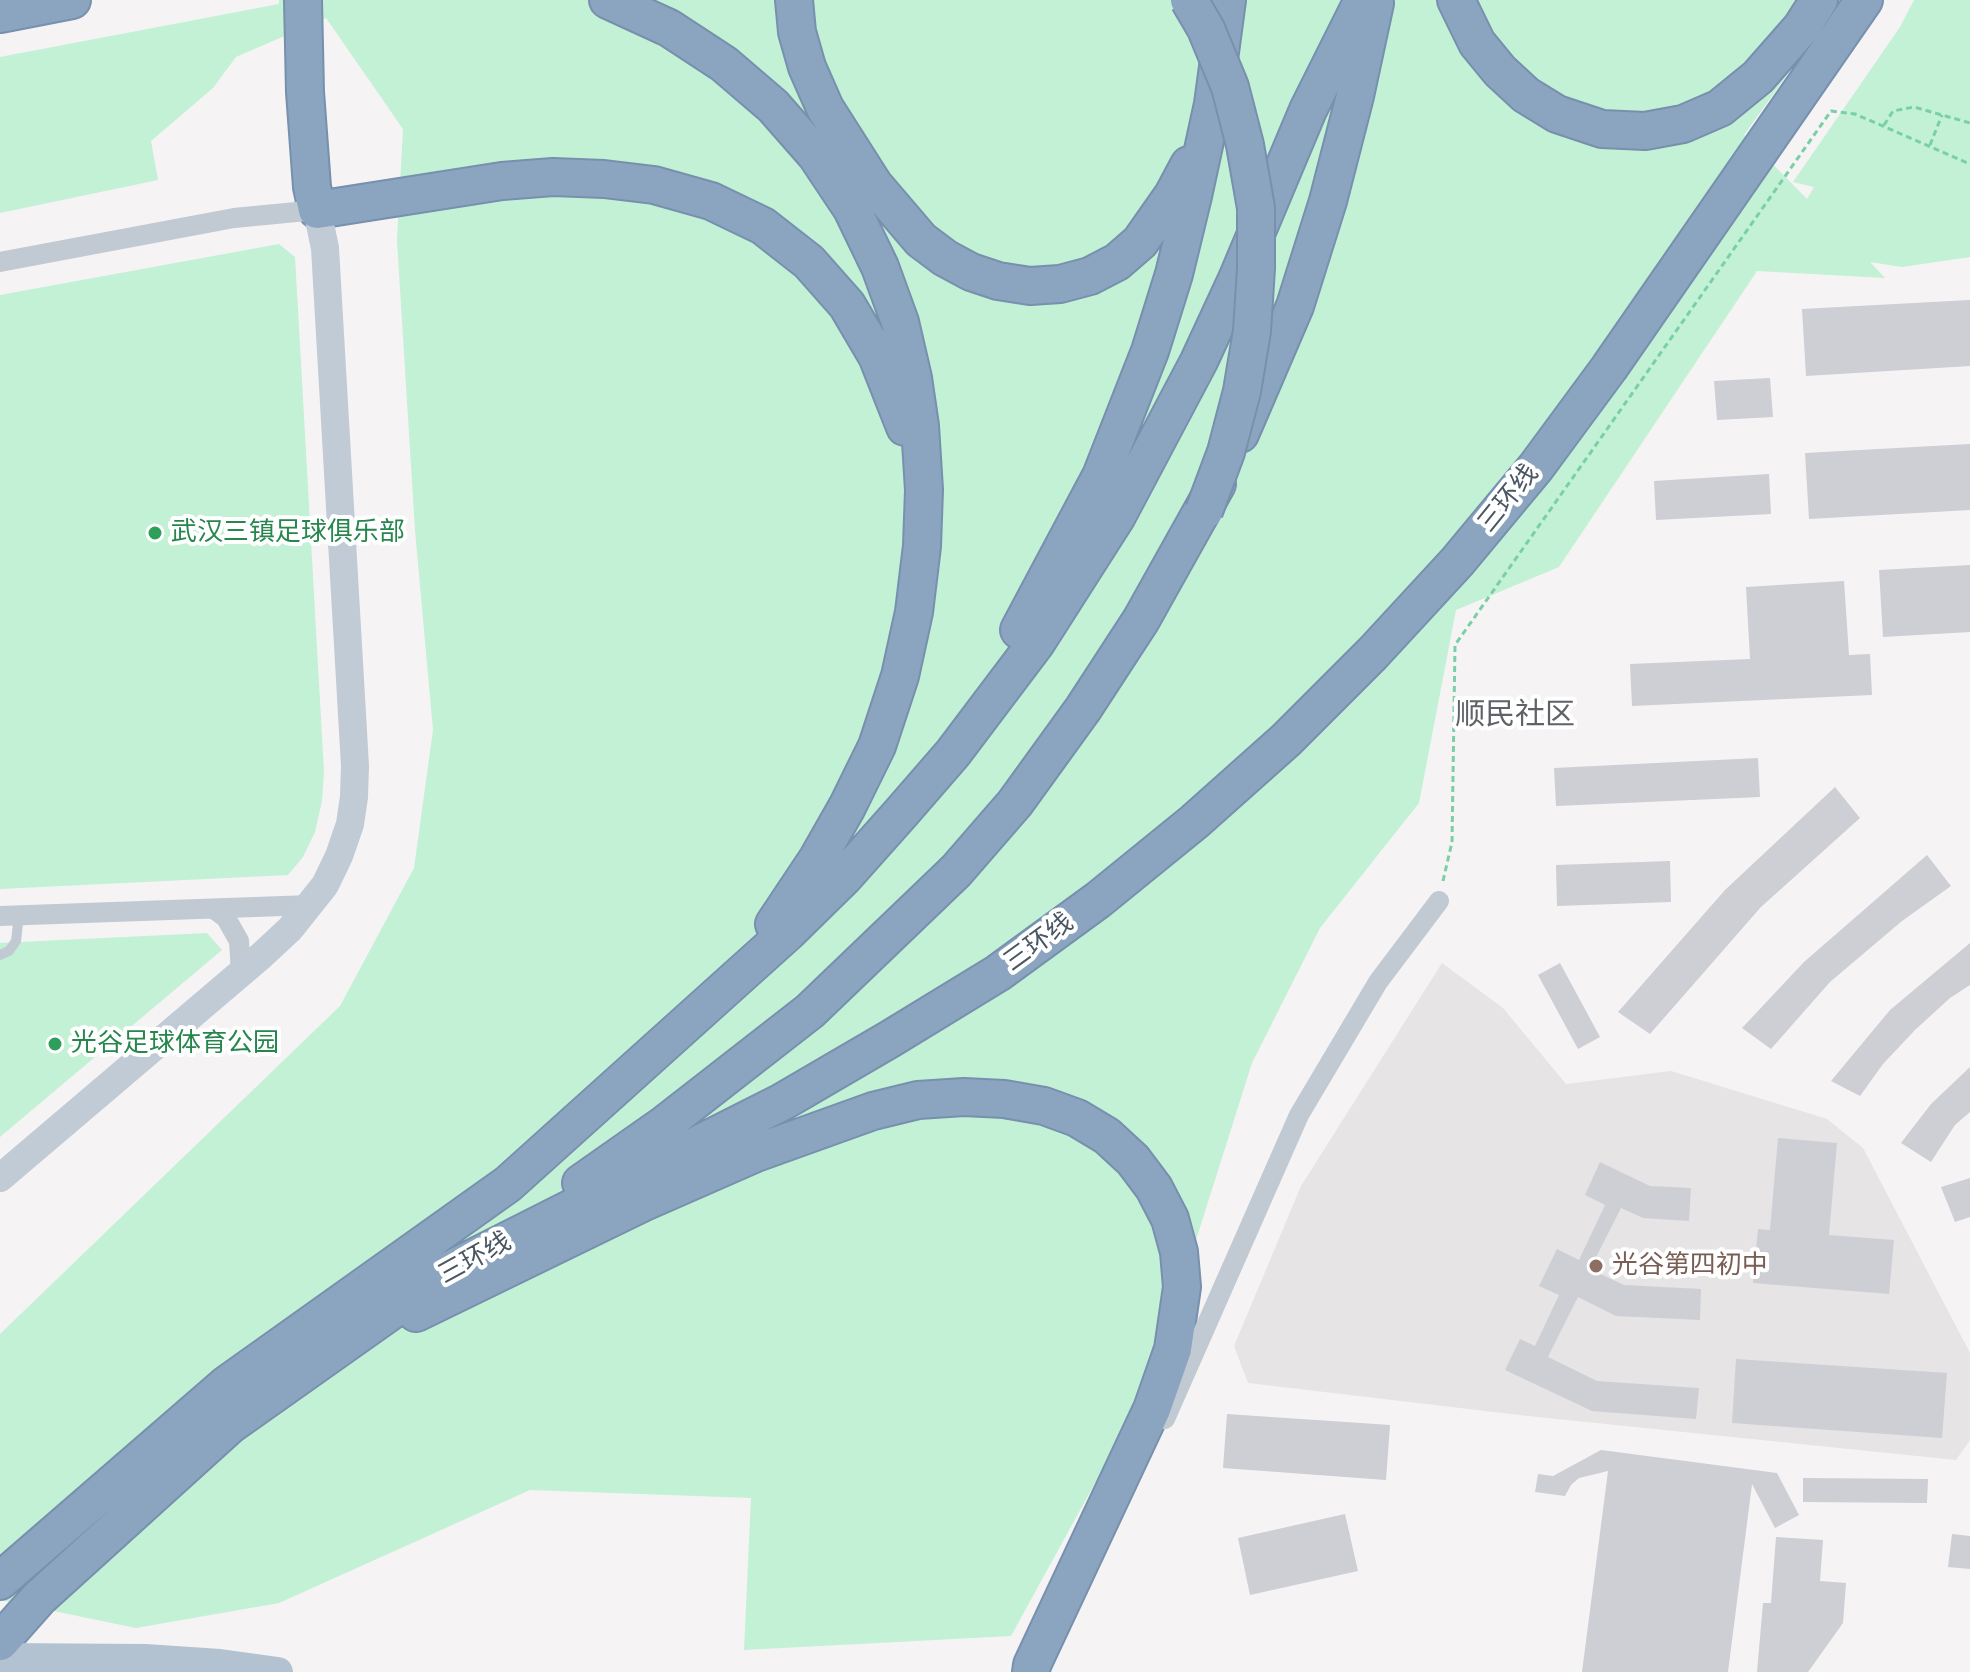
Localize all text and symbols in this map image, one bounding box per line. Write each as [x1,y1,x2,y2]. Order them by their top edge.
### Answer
street label: 三环线 [1472,459,1546,539]
place label: 武汉三镇足球俱乐部 [171,517,405,549]
marker: 武汉三镇足球俱乐部 [146,524,164,542]
district label: 顺民社区 [1455,698,1575,734]
street label: 三环线 [998,907,1080,979]
place label: 光谷足球体育公园 [71,1028,279,1060]
marker: 光谷足球体育公园 [46,1035,64,1053]
street label: 三环线 [433,1226,517,1292]
place label: 光谷第四初中 [1612,1250,1768,1282]
marker: 光谷第四初中 [1587,1257,1605,1275]

